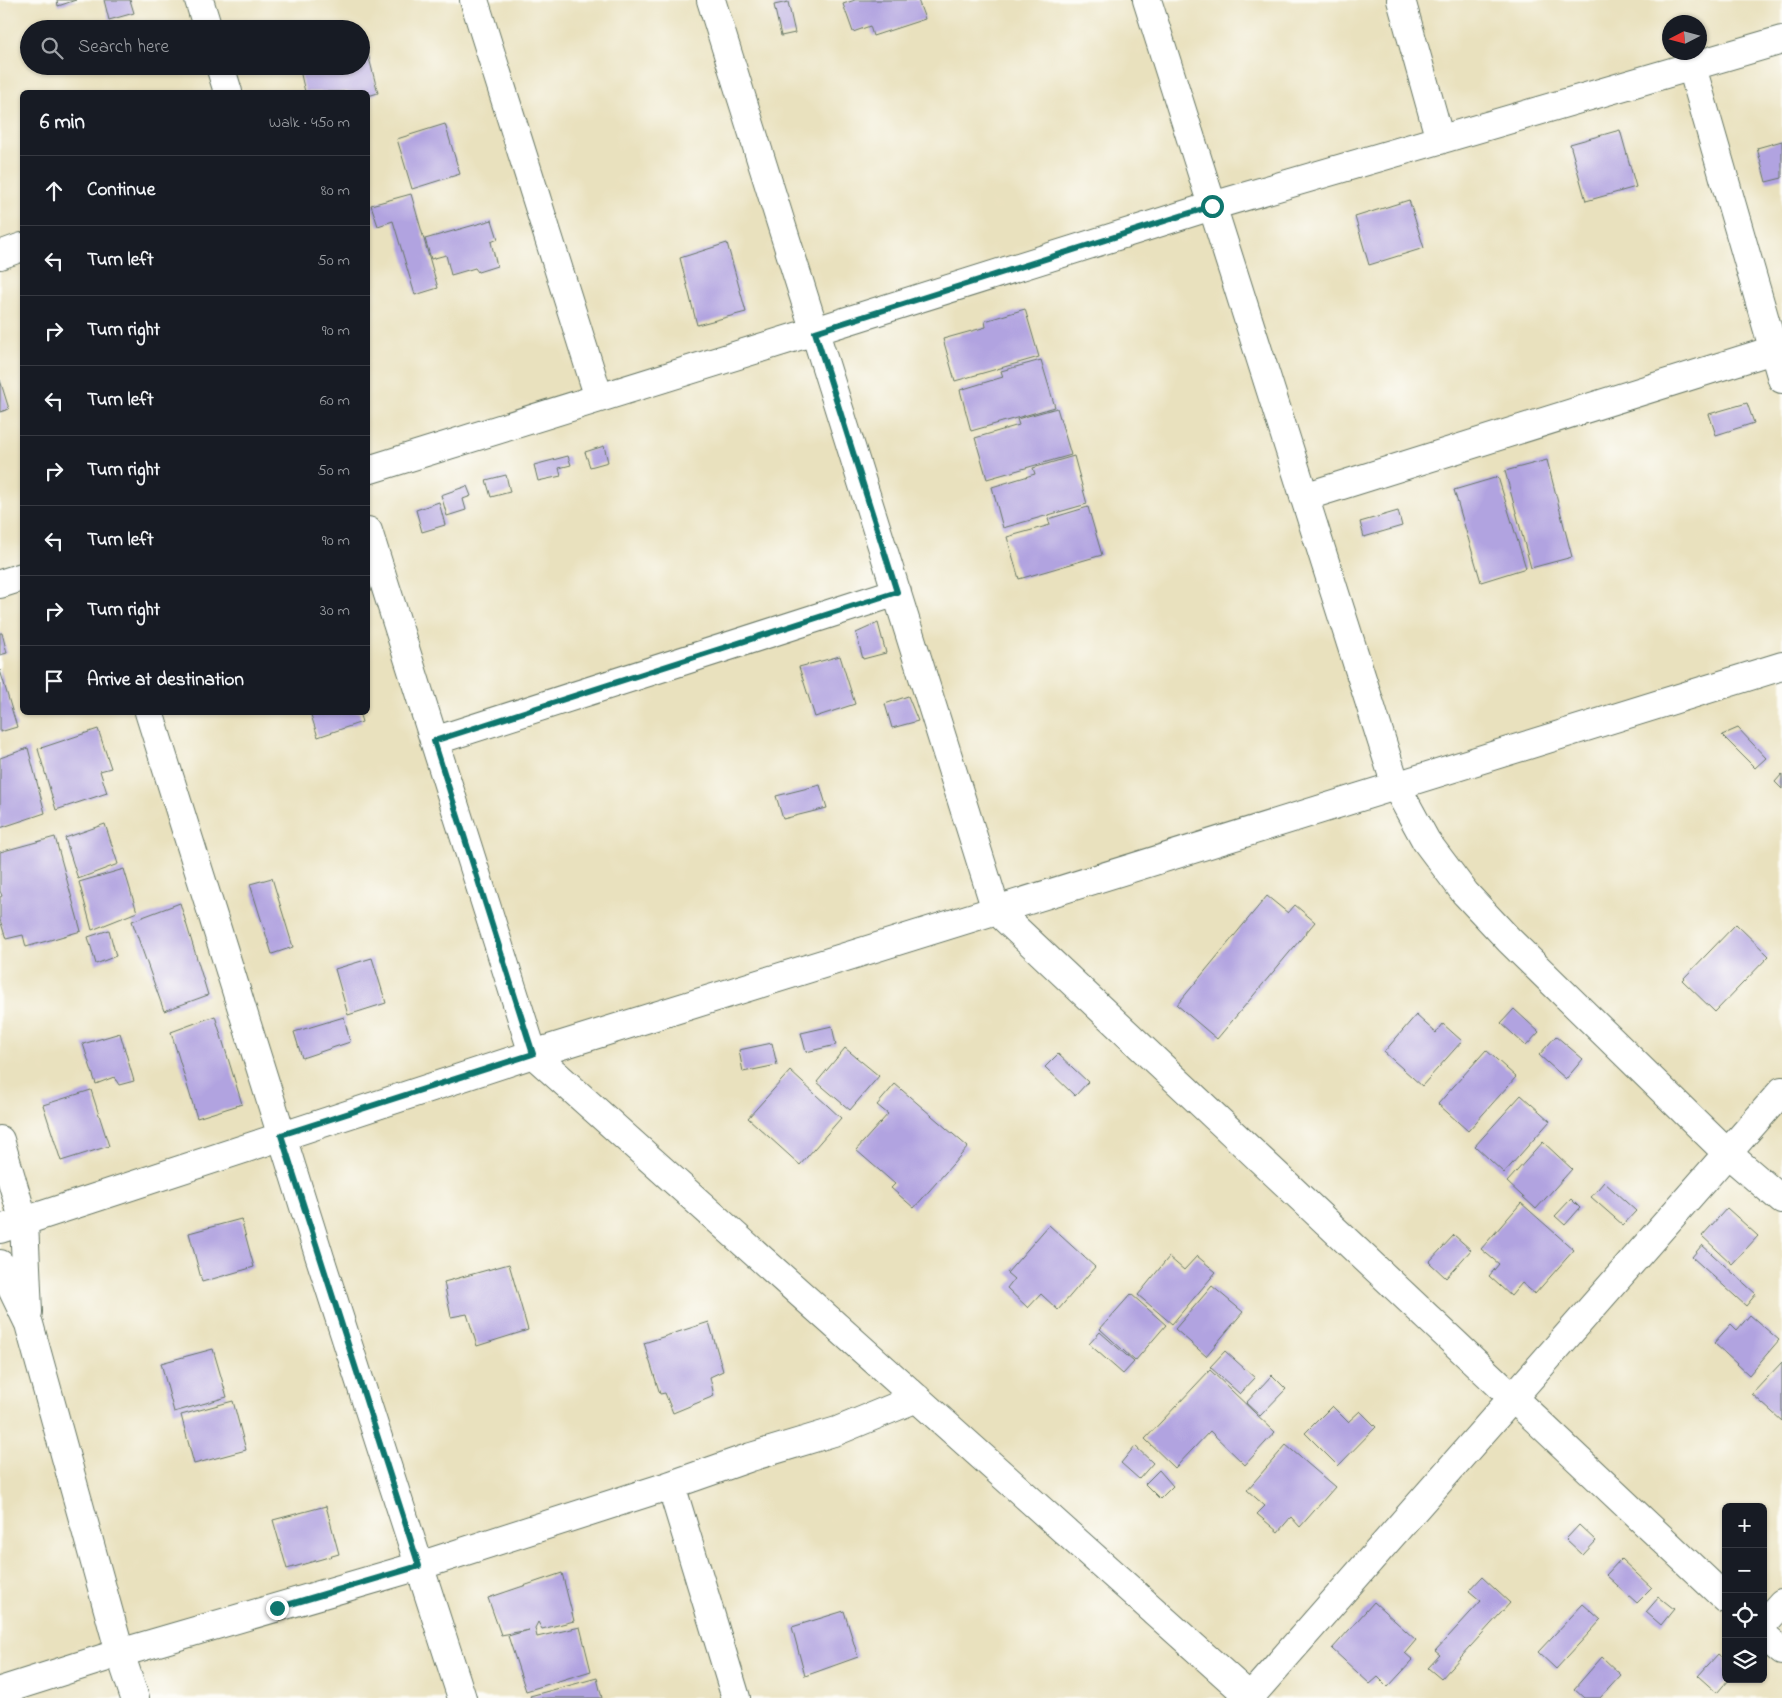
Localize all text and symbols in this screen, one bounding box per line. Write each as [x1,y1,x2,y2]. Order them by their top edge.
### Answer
north arrow [1662,15,1707,60]
search box [20,20,370,75]
icon: search [38,34,66,62]
text: Search here [78,34,169,61]
text: 6 min [40,108,85,138]
text: Walk · 450 m [269,111,350,135]
icon: ahead [40,177,68,205]
text: Continue [87,177,155,204]
text: 80 m [321,179,350,203]
route start [1201,195,1224,218]
icon: left [40,247,68,275]
text: Turn left [87,247,154,274]
text: 50 m [318,249,350,273]
icon: right [40,317,68,345]
text: Turn right [87,317,160,344]
text: 90 m [322,319,350,343]
icon: left [40,387,68,415]
text: Turn left [87,387,154,414]
text: 60 m [320,389,350,413]
icon: right [40,457,68,485]
text: Turn right [87,457,160,484]
text: 50 m [318,459,350,483]
icon: left [40,527,68,555]
text: Turn left [87,527,154,554]
text: 90 m [322,529,350,553]
icon: right [40,597,68,625]
text: Turn right [87,597,160,624]
text: 30 m [320,599,350,623]
icon: arrive [40,667,68,695]
text: Arrive at destination [87,667,244,694]
map controls [1722,1503,1767,1683]
button: + [1722,1503,1767,1548]
button: − [1722,1548,1767,1593]
button: locate [1722,1593,1767,1638]
route end [266,1597,289,1620]
button: layers [1722,1638,1767,1683]

